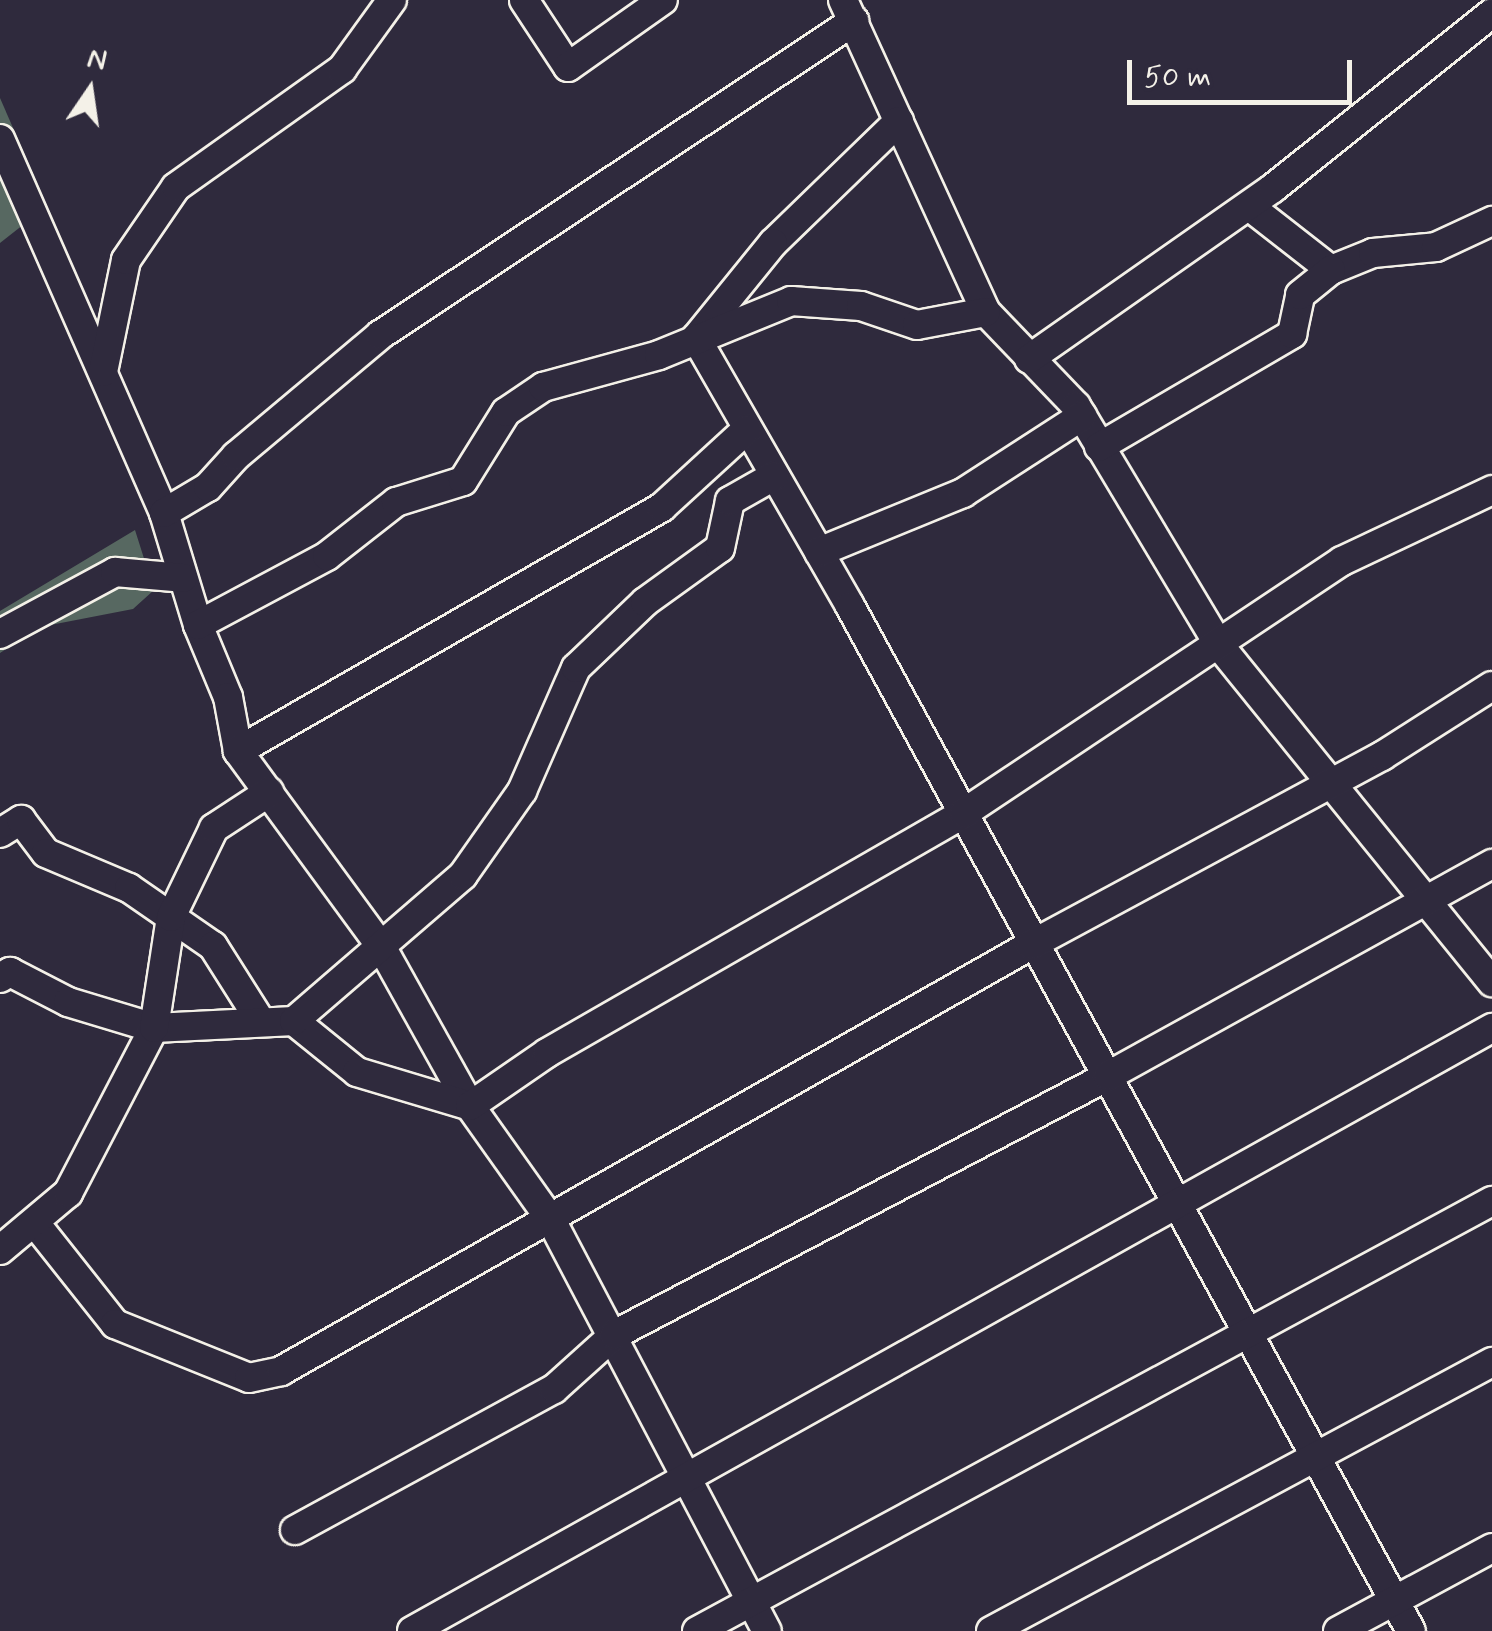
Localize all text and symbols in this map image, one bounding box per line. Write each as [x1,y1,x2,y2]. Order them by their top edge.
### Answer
north arrow [40,40,140,140]
text: N [84,40,110,80]
scale bar [1132,40,1357,102]
text: 50 m [1144,58,1211,97]

